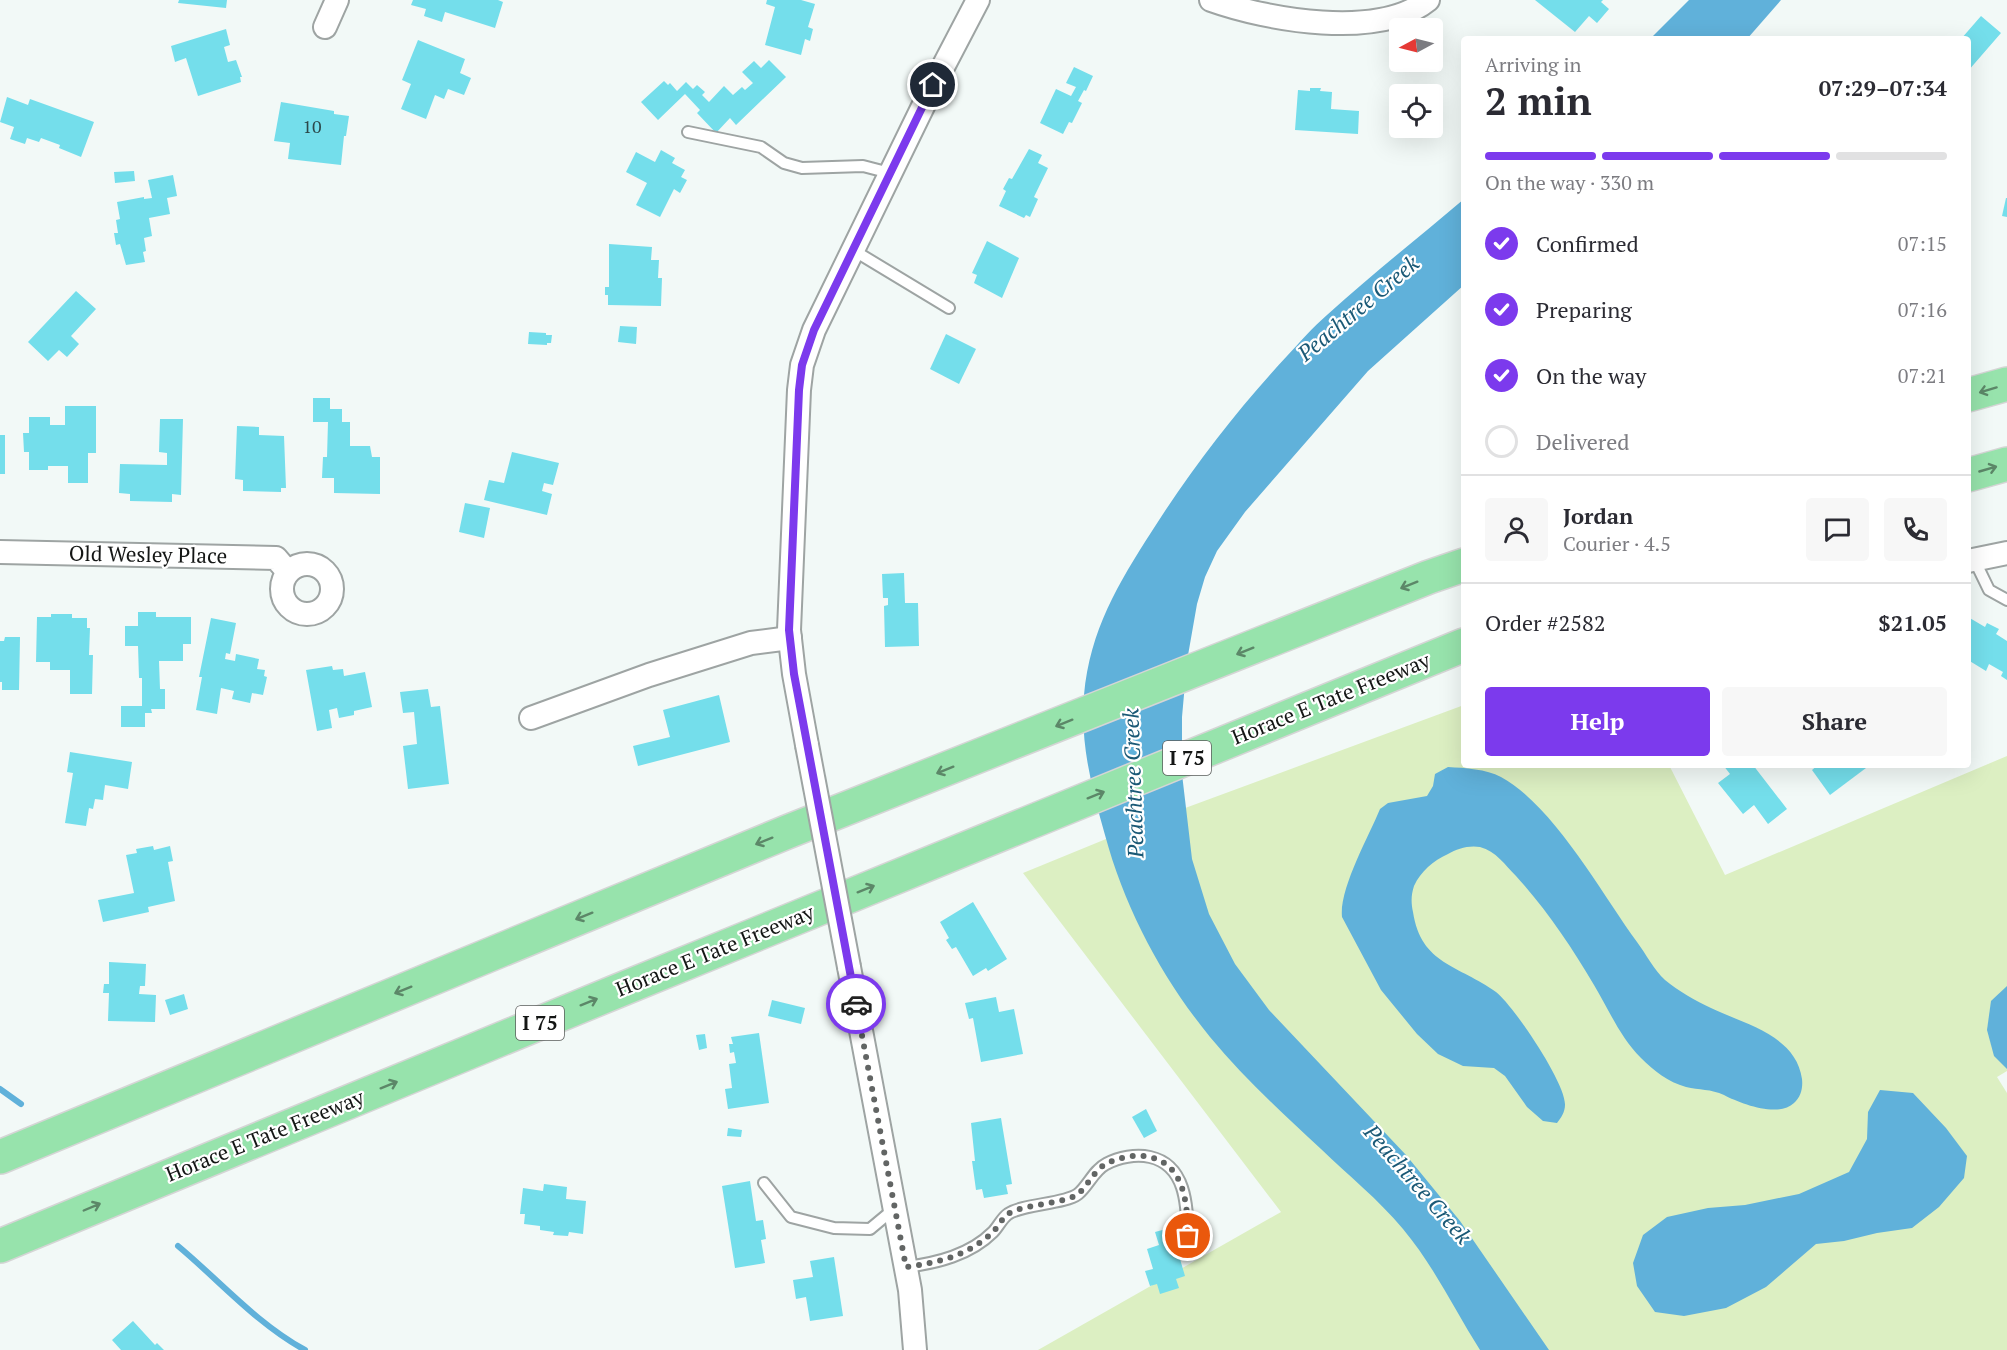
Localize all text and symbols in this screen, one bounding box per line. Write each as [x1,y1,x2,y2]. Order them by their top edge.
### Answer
north arrow [1389,18,1443,72]
map controls [1389,18,1443,138]
text: Arriving in [1485,51,1581,78]
pin [907,59,958,110]
icon: home [916,68,949,101]
text: 07:29–07:34 [1819,73,1947,102]
text: 2 min [1485,74,1592,126]
button: locate [1389,84,1443,138]
house number: 10 [302,114,322,138]
text: On the way · 330 m [1485,169,1654,196]
icon: check [1485,227,1518,260]
text: Confirmed [1536,229,1639,258]
text: 07:15 [1898,230,1947,257]
water label: Peachtree Creek [1290,248,1425,368]
icon: check [1485,293,1518,326]
text: Preparing [1536,295,1632,324]
text: 07:16 [1898,296,1947,323]
icon: check [1485,359,1518,392]
text: On the way [1536,361,1646,390]
text: 07:21 [1898,362,1947,389]
one-way arrow [1978,385,1997,396]
text: Delivered [1536,427,1629,456]
one-way arrow [1978,463,1997,474]
button: person [1485,498,1548,561]
button: chat [1806,498,1869,561]
button: phone [1884,498,1947,561]
text: Jordan [1563,501,1633,530]
text: Courier · 4.5 [1563,530,1671,557]
street label: Old Wesley Place [69,539,227,569]
one-way arrow [1400,580,1419,591]
text: Order #2582 [1485,608,1605,637]
text: $21.05 [1878,608,1947,637]
street label: Horace E Tate Freeway [1227,645,1434,751]
one-way arrow [1237,646,1255,657]
button: Help [1485,687,1710,756]
button: Share [1722,687,1947,756]
water label: Peachtree Creek [1115,707,1150,859]
one-way arrow [1055,718,1074,729]
road number: I 75 [1163,741,1211,775]
one-way arrow [937,765,955,776]
one-way arrow [1086,789,1105,800]
one-way arrow [755,836,774,847]
one-way arrow [857,883,875,894]
street label: Horace E Tate Freeway [611,897,818,1003]
one-way arrow [575,911,593,922]
courier [826,974,886,1034]
one-way arrow [395,985,413,996]
icon: car [840,988,873,1021]
one-way arrow [579,996,598,1007]
road number: I 75 [516,1006,564,1040]
one-way arrow [379,1079,398,1090]
street label: Horace E Tate Freeway [161,1082,368,1188]
water label: Peachtree Creek [1358,1117,1479,1250]
one-way arrow [83,1201,101,1212]
pin [1162,1210,1213,1261]
icon: bag [1171,1219,1204,1252]

